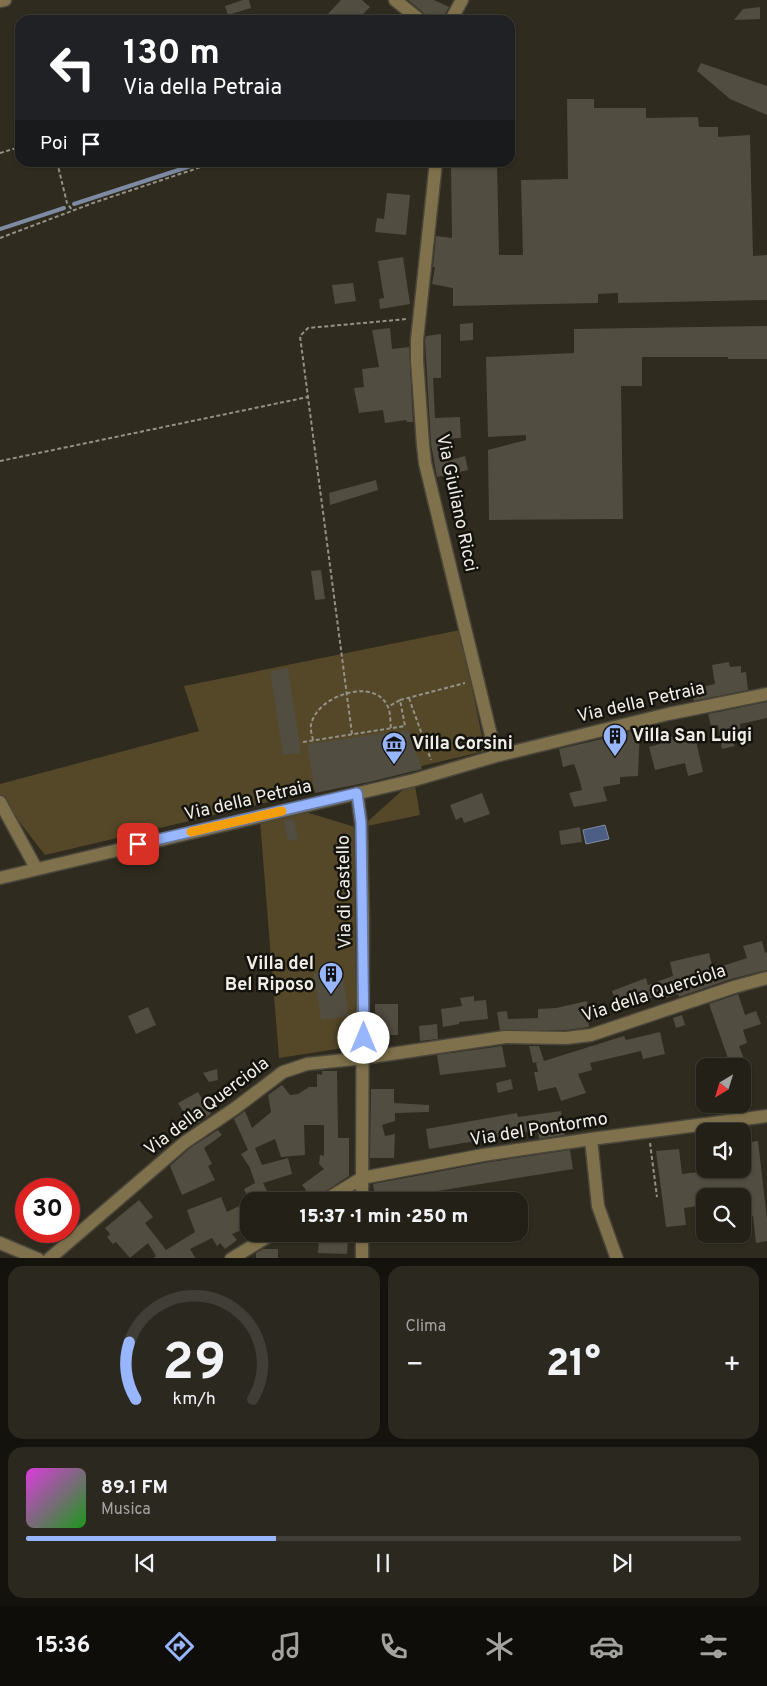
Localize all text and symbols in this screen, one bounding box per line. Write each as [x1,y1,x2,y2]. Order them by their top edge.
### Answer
text: 130 m [123,32,220,76]
icon: left [40,35,105,100]
text: Via della Petraia [123,75,282,102]
icon: arrive [77,130,105,158]
text: Poi [40,132,67,156]
street label: Via Giuliano Ricci [430,432,482,574]
street label: Via della Petraia [575,677,707,729]
building icon: Villa San Luigi [602,723,628,757]
place label: Villa San Luigi [632,725,752,748]
museum icon: Villa Corsini [381,731,407,765]
place label: Villa Corsini [412,733,513,756]
street label: Via della Petraia [182,775,314,827]
pin [117,823,159,865]
icon: arrive [124,830,152,858]
street label: Via di Castello [333,835,357,949]
place label: Villa del Bel Riposo [225,953,314,997]
street label: Via della Querciola [579,960,729,1028]
building icon: Villa del Bel Riposo [318,961,344,995]
position arrow [337,1011,389,1063]
street label: Via della Querciola [140,1053,274,1161]
north arrow [696,1058,751,1112]
map controls [696,1058,751,1243]
street label: Via del Pontormo [469,1108,609,1152]
button: sound [696,1123,751,1178]
speed limit sign: 30 [15,1178,80,1243]
button: search [696,1188,751,1243]
text: 15:37 · 1 min · 250 m [300,1205,468,1229]
text: Clima [406,1317,446,1337]
text: 29 [162,1332,226,1398]
text: 21° [546,1341,601,1390]
text: − [406,1348,424,1384]
text: + [723,1348,741,1384]
text: km/h [172,1388,215,1411]
text: 89.1 FM [101,1476,168,1500]
text: Musica [101,1500,151,1520]
icon: previous [131,1549,159,1577]
icon: pause [369,1549,397,1577]
icon: next [608,1549,636,1577]
icon: directions [162,1629,197,1664]
icon: music [269,1629,304,1664]
icon: phone [376,1629,411,1664]
icon: climate [482,1629,517,1664]
icon: car [589,1629,624,1664]
icon: filters [696,1629,731,1664]
text: 15:36 [36,1633,90,1660]

